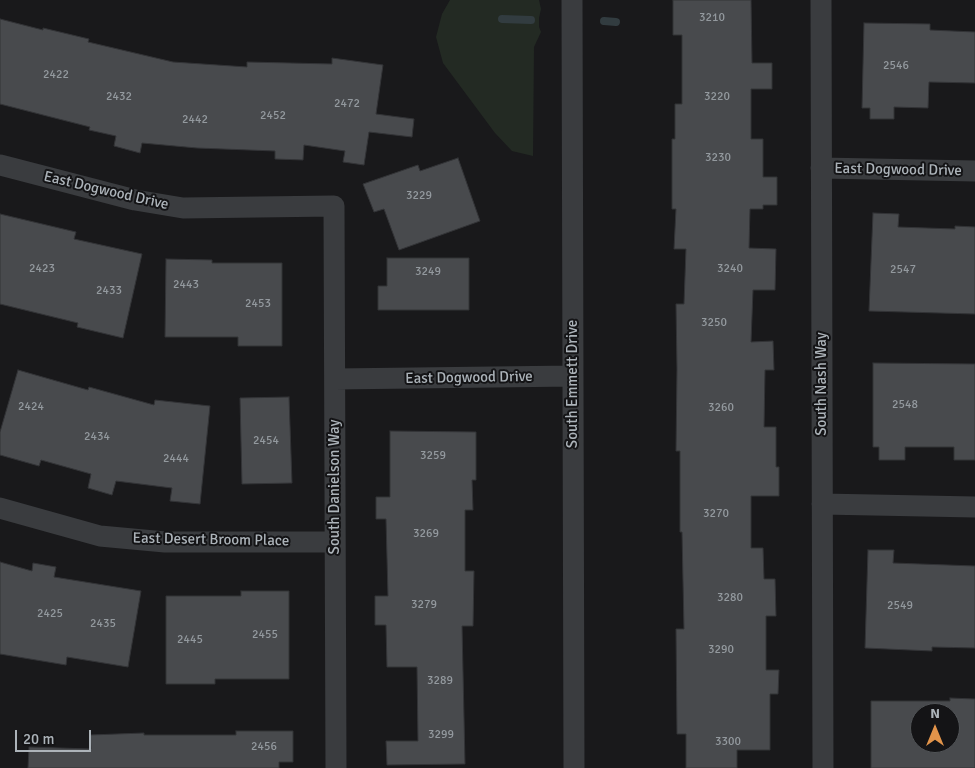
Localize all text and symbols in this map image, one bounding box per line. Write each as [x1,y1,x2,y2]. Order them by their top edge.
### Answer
house number: 3210 [699,11,725,25]
house number: 2546 [883,59,909,73]
house number: 2422 [43,68,69,82]
house number: 2432 [106,90,132,104]
house number: 3220 [704,90,730,104]
house number: 2472 [334,97,360,111]
house number: 2452 [260,109,286,123]
house number: 2442 [182,113,208,127]
house number: 3230 [705,151,731,165]
street label: East Dogwood Drive [834,160,962,180]
street label: East Dogwood Drive [42,168,170,214]
house number: 3229 [406,189,432,203]
house number: 2423 [29,262,55,276]
house number: 3240 [717,262,743,276]
house number: 2547 [890,263,916,277]
house number: 3249 [415,265,441,279]
house number: 2443 [173,278,199,292]
house number: 2433 [96,284,122,298]
house number: 2453 [245,297,271,311]
house number: 3250 [701,316,727,330]
street label: South Emmett Drive [564,320,582,448]
street label: South Nash Way [813,332,831,436]
street label: East Dogwood Drive [405,368,533,388]
house number: 2548 [892,398,918,412]
house number: 2424 [18,400,44,414]
house number: 3260 [708,401,734,415]
street label: South Danielson Way [326,420,344,554]
house number: 2434 [84,430,110,444]
house number: 2454 [253,434,279,448]
house number: 3259 [420,449,446,463]
house number: 2444 [163,452,189,466]
house number: 3270 [703,507,729,521]
house number: 3269 [413,527,439,541]
street label: East Desert Broom Place [133,530,289,550]
house number: 3280 [717,591,743,605]
house number: 3279 [411,598,437,612]
house number: 2549 [887,599,913,613]
house number: 2425 [37,607,63,621]
house number: 2435 [90,617,116,631]
house number: 2455 [252,628,278,642]
house number: 2445 [177,633,203,647]
house number: 3290 [708,643,734,657]
house number: 3289 [427,674,453,688]
north arrow [910,703,960,753]
text: N [930,705,940,722]
scale bar [18,720,94,752]
house number: 3299 [428,728,454,742]
text: 20 m [23,730,54,748]
house number: 3300 [715,735,741,749]
house number: 2456 [251,740,277,754]

